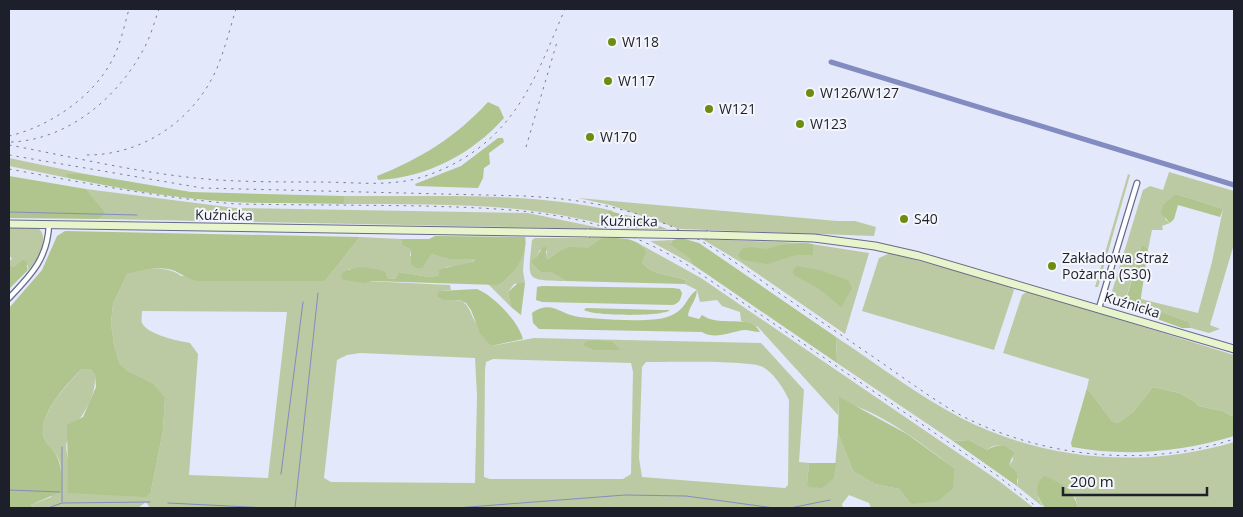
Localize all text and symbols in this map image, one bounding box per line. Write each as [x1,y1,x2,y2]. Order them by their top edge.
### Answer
place label: W118 [622,32,659,51]
marker: W118 [606,36,618,48]
place label: W117 [618,71,655,90]
marker: W117 [602,75,614,87]
place label: W126/W127 [820,83,899,102]
marker: W126/W127 [804,87,816,99]
place label: W121 [719,99,756,118]
marker: W121 [703,103,715,115]
place label: W123 [810,114,847,133]
marker: W123 [794,118,806,130]
place label: W170 [600,127,637,146]
marker: W170 [584,131,596,143]
street label: Kuźnicka [195,204,253,225]
place label: S40 [914,209,938,228]
street label: Kuźnicka [600,210,658,231]
marker: S40 [898,213,910,225]
place label: Zakładowa Straż Pożarna (S30) [1062,248,1169,283]
marker: Zakładowa Straż Pożarna (S30) [1046,260,1058,272]
street label: Kuźnicka [1102,287,1163,322]
scale bar [1063,464,1207,496]
text: 200 m [1070,471,1114,491]

